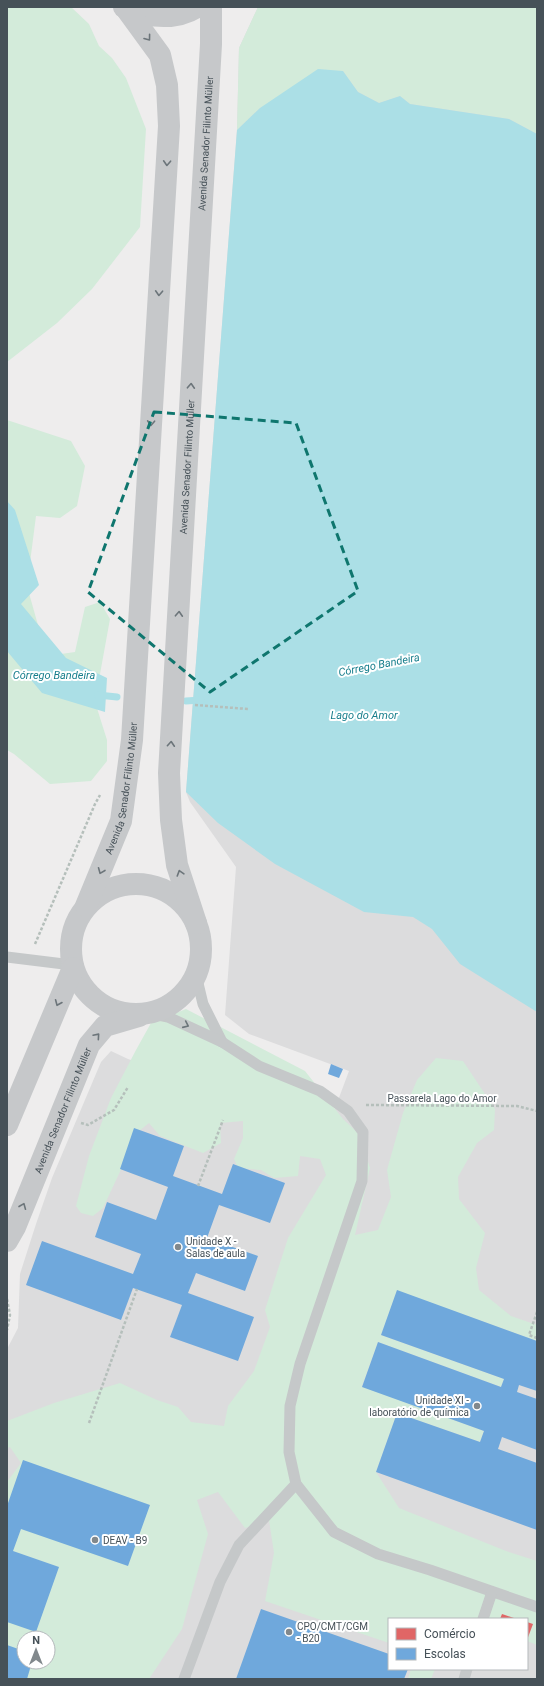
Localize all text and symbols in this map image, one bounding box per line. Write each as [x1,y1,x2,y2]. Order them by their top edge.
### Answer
one-way arrow [143,34,150,41]
street label: Avenida Senador Filinto Müller [196,75,215,211]
one-way arrow [162,160,171,166]
one-way arrow [155,290,163,296]
one-way arrow [187,383,196,389]
street label: Avenida Senador Filinto Müller [177,399,196,535]
one-way arrow [147,420,156,426]
one-way arrow [174,611,183,617]
water label: Córrego Bandeira [337,651,421,679]
water label: Córrego Bandeira [13,669,95,682]
water label: Lago do Amor [330,709,398,722]
street label: Avenida Senador Filinto Müller [102,721,139,856]
one-way arrow [166,741,175,747]
one-way arrow [98,867,106,875]
one-way arrow [176,870,185,877]
one-way arrow [54,1000,62,1007]
one-way arrow [182,1021,189,1029]
one-way arrow [92,1033,99,1040]
street label: Avenida Senador Filinto Müller [32,1045,93,1175]
street label: Passarela Lago do Amor [387,1093,497,1104]
one-way arrow [19,1203,27,1210]
place label: Unidade X - Salas de aula [186,1236,245,1259]
marker: Unidade X - Salas de aula [173,1242,183,1252]
place label: Unidade XI - laboratório de química [369,1395,469,1418]
marker: Unidade XI - laboratório de química [472,1401,482,1411]
marker: DEAV - B9 [90,1535,100,1545]
place label: DEAV - B9 [103,1535,147,1546]
legend [388,1618,528,1670]
place label: CPO/CMT/CGM - B20 [297,1621,368,1644]
marker: CPO/CMT/CGM - B20 [284,1627,294,1637]
text: Comércio [424,1627,476,1641]
north arrow [16,1630,56,1670]
text: N [32,1634,40,1647]
text: Escolas [424,1647,466,1661]

